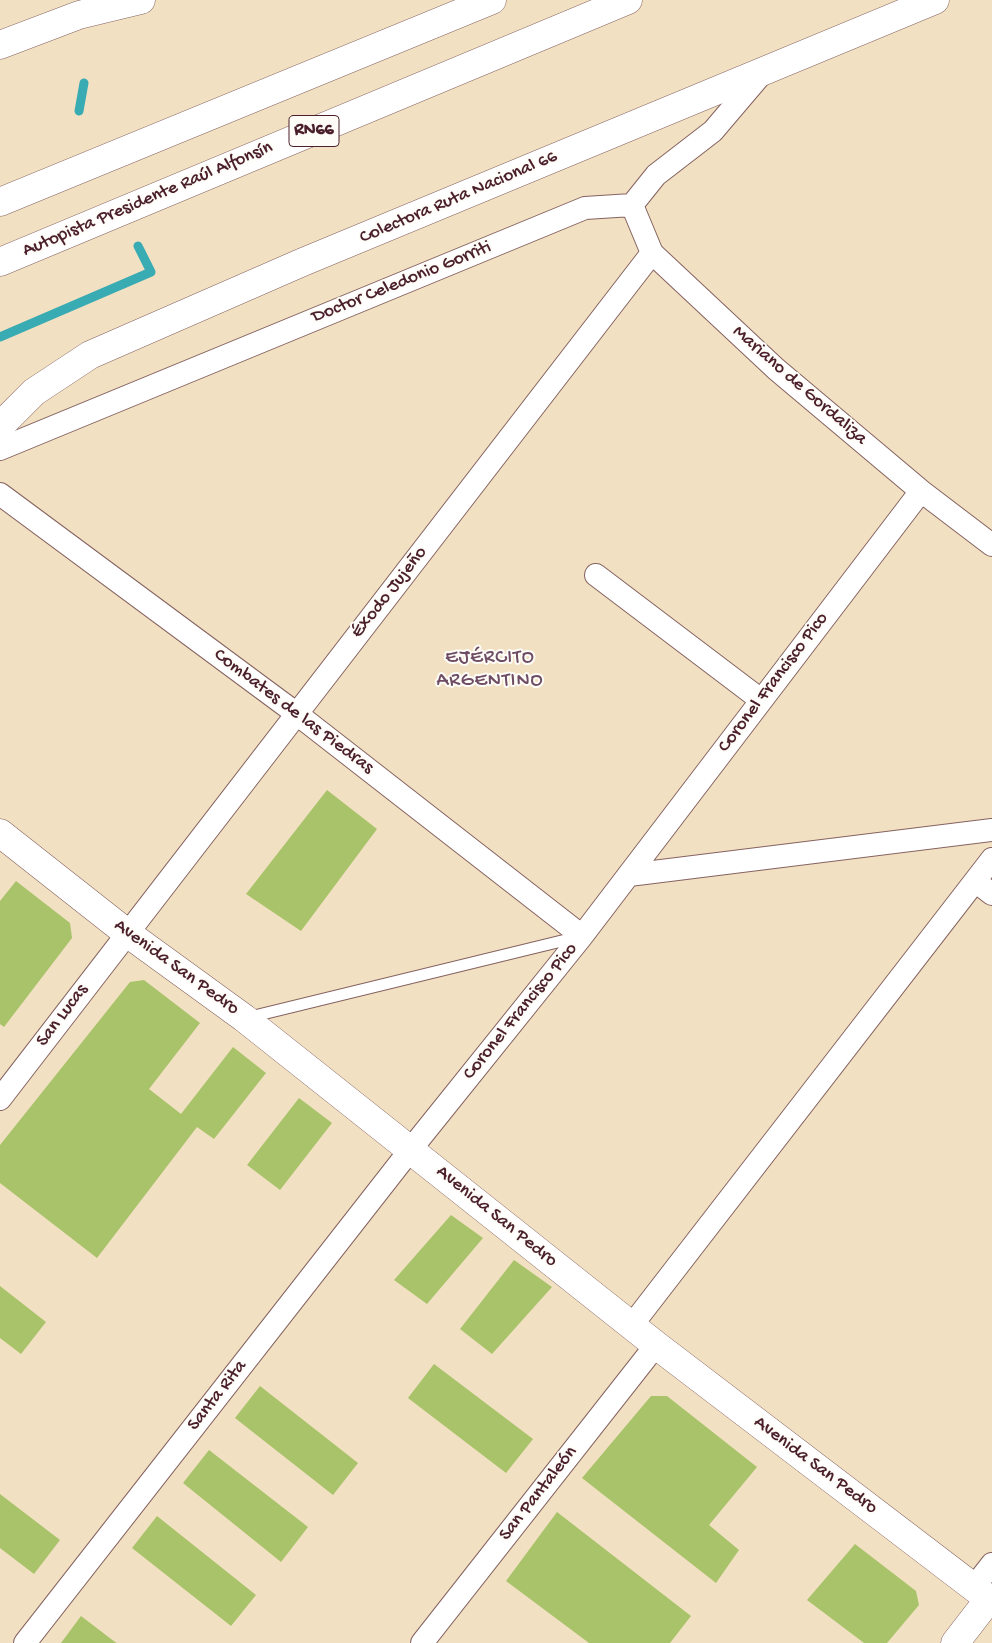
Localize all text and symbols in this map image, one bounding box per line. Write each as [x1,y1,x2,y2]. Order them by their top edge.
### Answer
road number: RN66 [289,115,339,146]
street label: Autopista Presidente Raúl Alfonsín [20,137,276,263]
street label: Colectora Ruta Nacional 66 [357,146,561,250]
street label: Doctor Celedonio Gorriti [309,237,495,329]
street label: Mariano de Gordaliza [727,321,871,451]
street label: Éxodo Jujeño [347,542,433,644]
street label: Coronel Francisco Pico [714,608,834,758]
street label: Combates de las Piedras [208,644,378,780]
district label: EJÉRCITO ARGENTINO [435,647,545,694]
street label: Avenida San Pedro [109,915,243,1021]
street label: Coronel Francisco Pico [459,939,583,1085]
street label: San Lucas [32,980,94,1052]
street label: Avenida San Pedro [431,1161,561,1273]
street label: Santa Rita [183,1356,253,1436]
street label: Avenida San Pedro [748,1412,882,1520]
street label: San Pantaleón [495,1442,583,1546]

